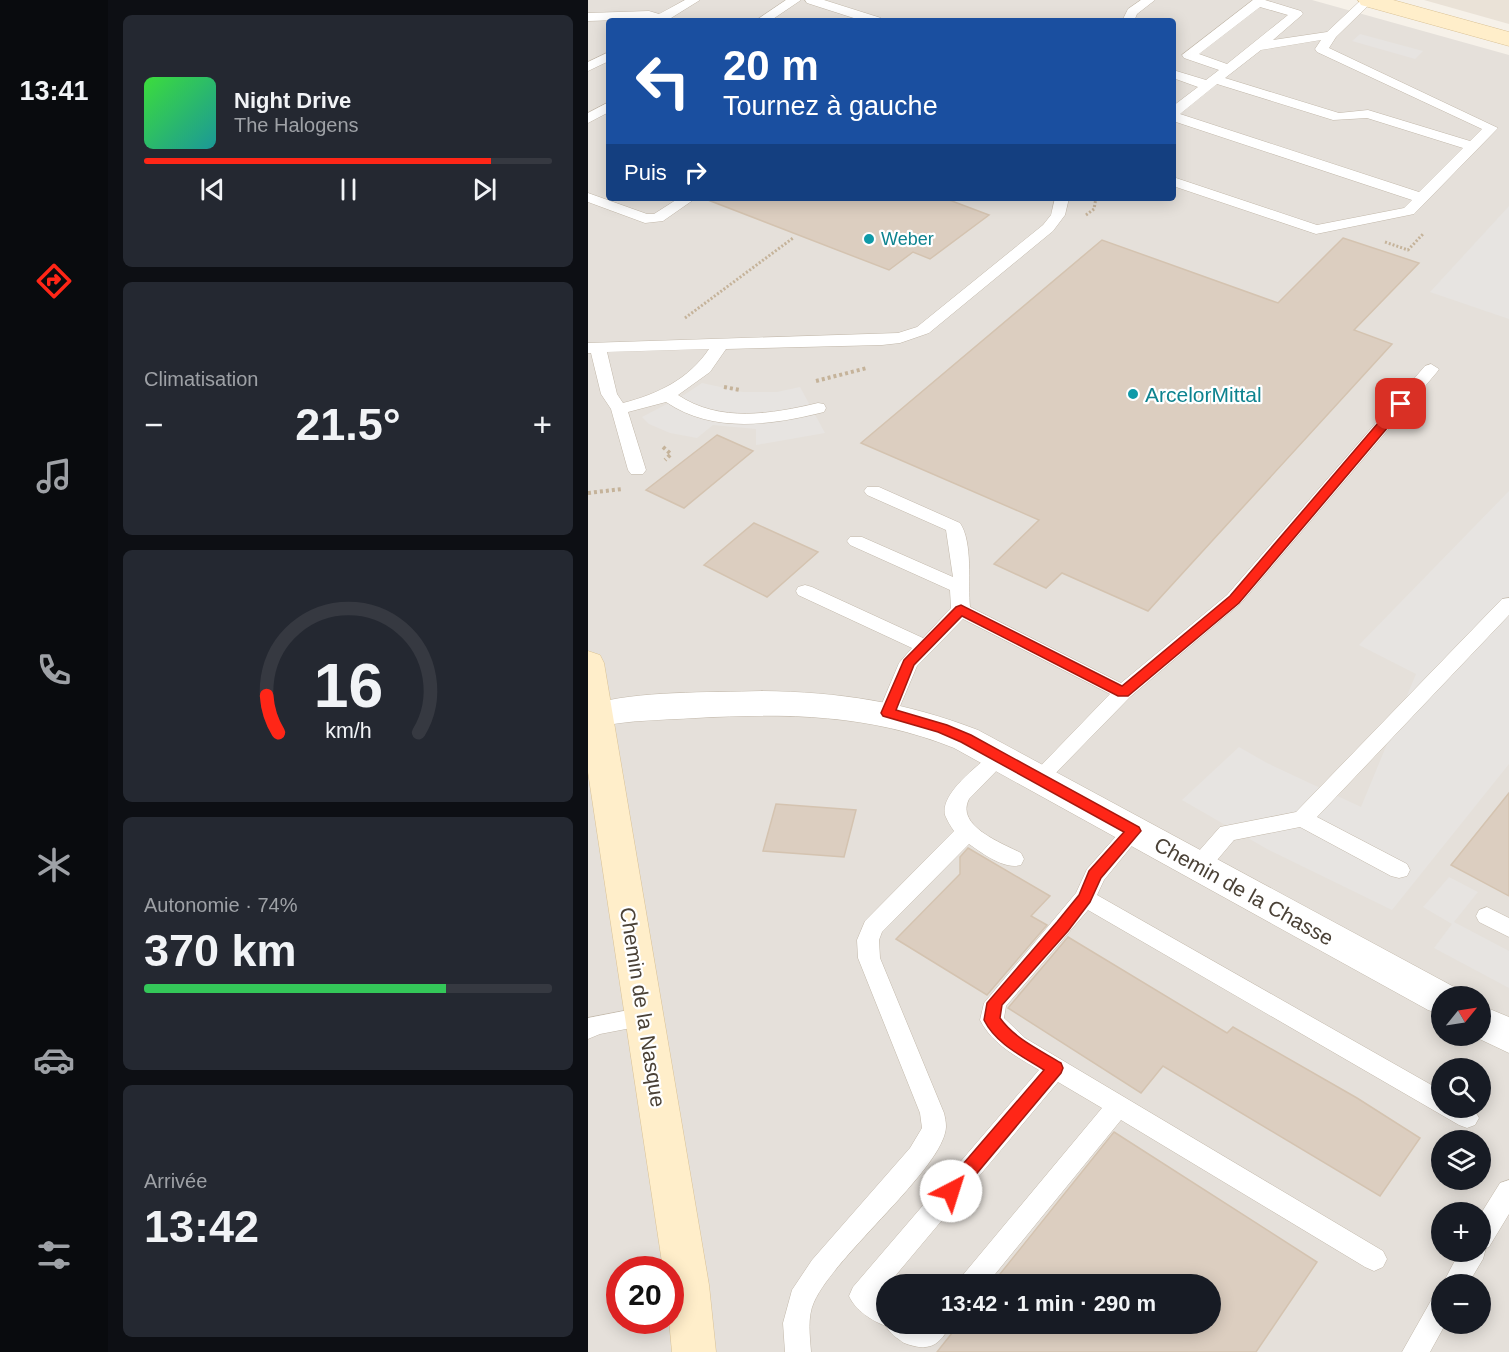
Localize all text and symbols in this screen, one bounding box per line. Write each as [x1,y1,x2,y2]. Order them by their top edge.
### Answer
icon: left [624,42,702,120]
text: 20 m [723,42,819,89]
text: 13:41 [19,76,89,106]
text: Night Drive [234,88,351,113]
text: Tournez à gauche [723,91,938,121]
text: The Halogens [234,114,359,136]
icon: right [679,156,712,189]
text: Puis [624,160,667,185]
icon: previous [196,173,229,206]
icon: pause [332,173,365,206]
icon: next [468,173,501,206]
place label: Weber [881,229,934,249]
marker: Weber [862,232,876,246]
icon: directions [33,260,75,302]
text: Climatisation [144,368,258,390]
pin [1375,378,1426,429]
place label: ArcelorMittal [1145,383,1262,406]
marker: ArcelorMittal [1126,387,1140,401]
icon: arrive [1384,387,1417,420]
text: 21.5° [295,399,401,450]
text: − [144,406,163,443]
text: + [533,406,552,443]
icon: music [33,455,75,497]
icon: phone [33,649,75,691]
text: 16 [313,651,383,720]
text: km/h [325,719,371,743]
street label: Chemin de la Chasse [1151,832,1337,950]
icon: climate [33,844,75,886]
text: Autonomie · 74% [144,894,297,916]
street label: Chemin de la Nasque [616,905,670,1109]
text: 370 km [144,925,297,976]
north arrow [1431,986,1491,1046]
map controls [1431,986,1491,1334]
icon: car [33,1039,75,1081]
button: search [1431,1058,1491,1118]
button: layers [1431,1130,1491,1190]
position arrow [919,1159,983,1223]
text: Arrivée [144,1170,207,1192]
text: 13:42 [144,1201,259,1252]
button: + [1431,1202,1491,1262]
icon: filters [33,1234,75,1276]
speed limit sign: 20 [606,1256,684,1334]
button: − [1431,1274,1491,1334]
text: 13:42 · 1 min · 290 m [941,1291,1156,1316]

